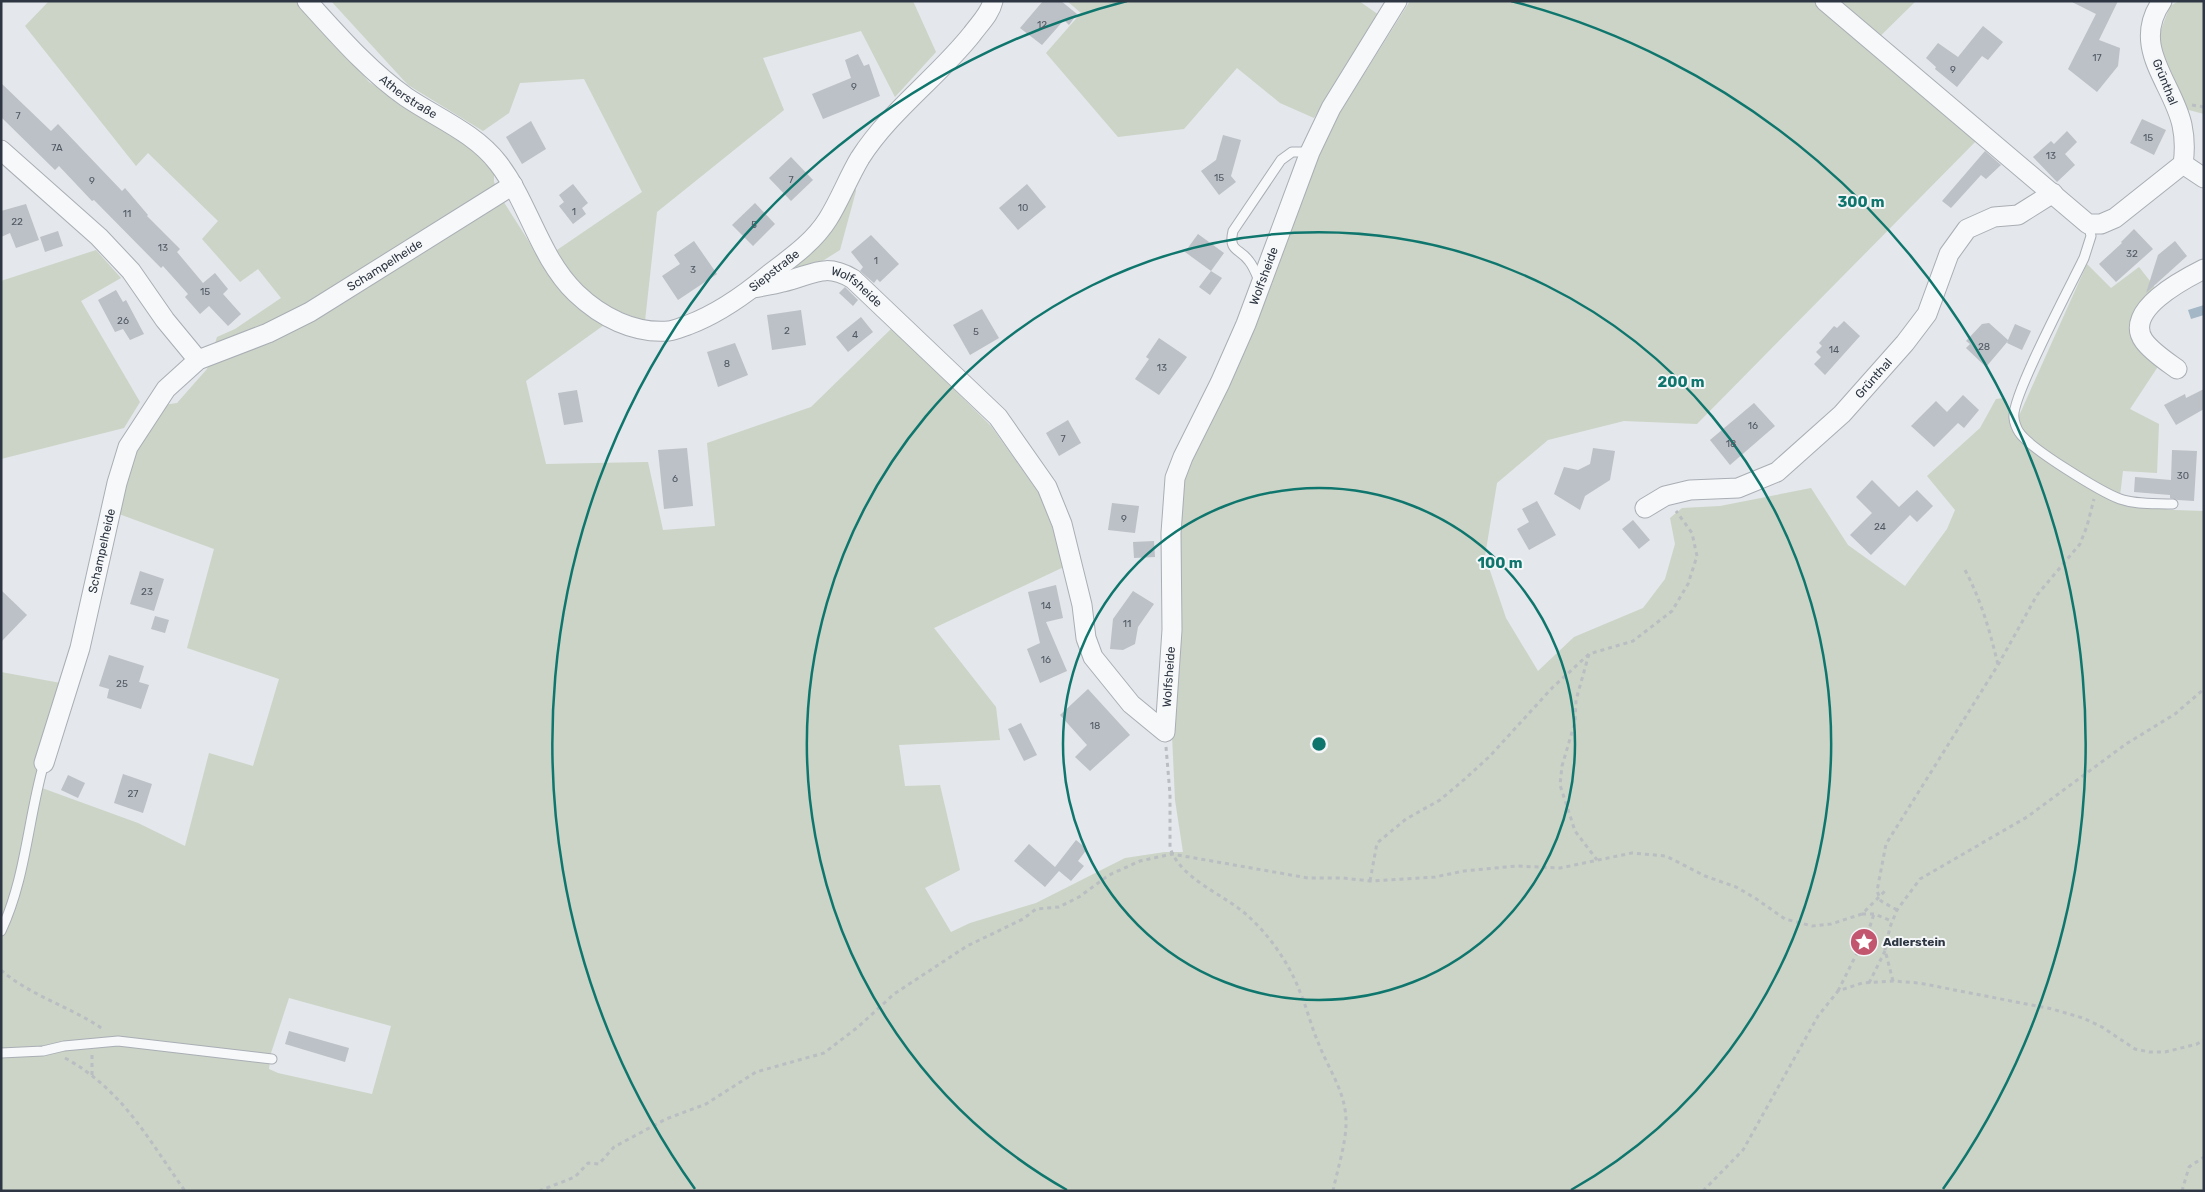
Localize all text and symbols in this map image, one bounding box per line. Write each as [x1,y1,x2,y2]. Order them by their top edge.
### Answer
house number: 12 [1037,19,1047,31]
house number: 17 [2092,52,2102,64]
street label: Grünthal [2149,57,2181,107]
house number: 9 [1950,64,1956,76]
street label: Atherstraße [377,72,440,122]
house number: 9 [851,81,857,93]
house number: 7 [15,110,21,122]
house number: 15 [2143,132,2153,144]
house number: 7A [51,142,63,154]
house number: 13 [2046,150,2056,162]
house number: 15 [1214,172,1224,184]
house number: 7 [788,174,794,186]
house number: 9 [89,175,95,187]
text: 300 m [1837,193,1885,211]
house number: 10 [1018,202,1028,214]
house number: 1 [572,206,576,218]
house number: 11 [123,208,131,220]
house number: 22 [11,216,23,228]
house number: 5 [751,219,757,231]
street label: Schampelheide [345,236,425,294]
house number: 13 [158,242,168,254]
street label: Wolfsheide [1247,245,1281,307]
street label: Siepstraße [746,247,802,295]
house number: 32 [2126,248,2138,260]
house number: 1 [874,255,878,267]
house number: 3 [690,264,696,276]
street label: Wolfsheide [830,264,885,310]
house number: 15 [200,286,210,298]
house number: 26 [117,315,129,327]
house number: 2 [784,325,790,337]
house number: 5 [973,326,979,338]
house number: 4 [852,329,858,341]
house number: 28 [1978,341,1990,353]
house number: 14 [1829,344,1839,356]
street label: Grünthal [1852,355,1895,401]
house number: 8 [724,358,730,370]
house number: 13 [1157,362,1167,374]
text: 200 m [1657,373,1705,391]
house number: 16 [1748,420,1758,432]
house number: 7 [1060,433,1066,445]
house number: 18 [1726,438,1736,450]
house number: 30 [2177,470,2189,482]
house number: 6 [672,473,678,485]
street label: Schampelheide [85,507,118,595]
house number: 9 [1121,513,1127,525]
house number: 24 [1874,521,1886,533]
text: 100 m [1478,554,1522,572]
house number: 23 [141,586,153,598]
house number: 14 [1041,600,1051,612]
house number: 11 [1123,618,1131,630]
street label: Wolfsheide [1160,646,1178,708]
house number: 16 [1041,654,1051,666]
house number: 25 [116,678,128,690]
house number: 18 [1090,720,1100,732]
centre of rings [1310,735,1328,753]
house number: 27 [128,788,139,800]
place icon: Adlerstein [1849,927,1879,957]
place label: Adlerstein [1883,935,1946,949]

